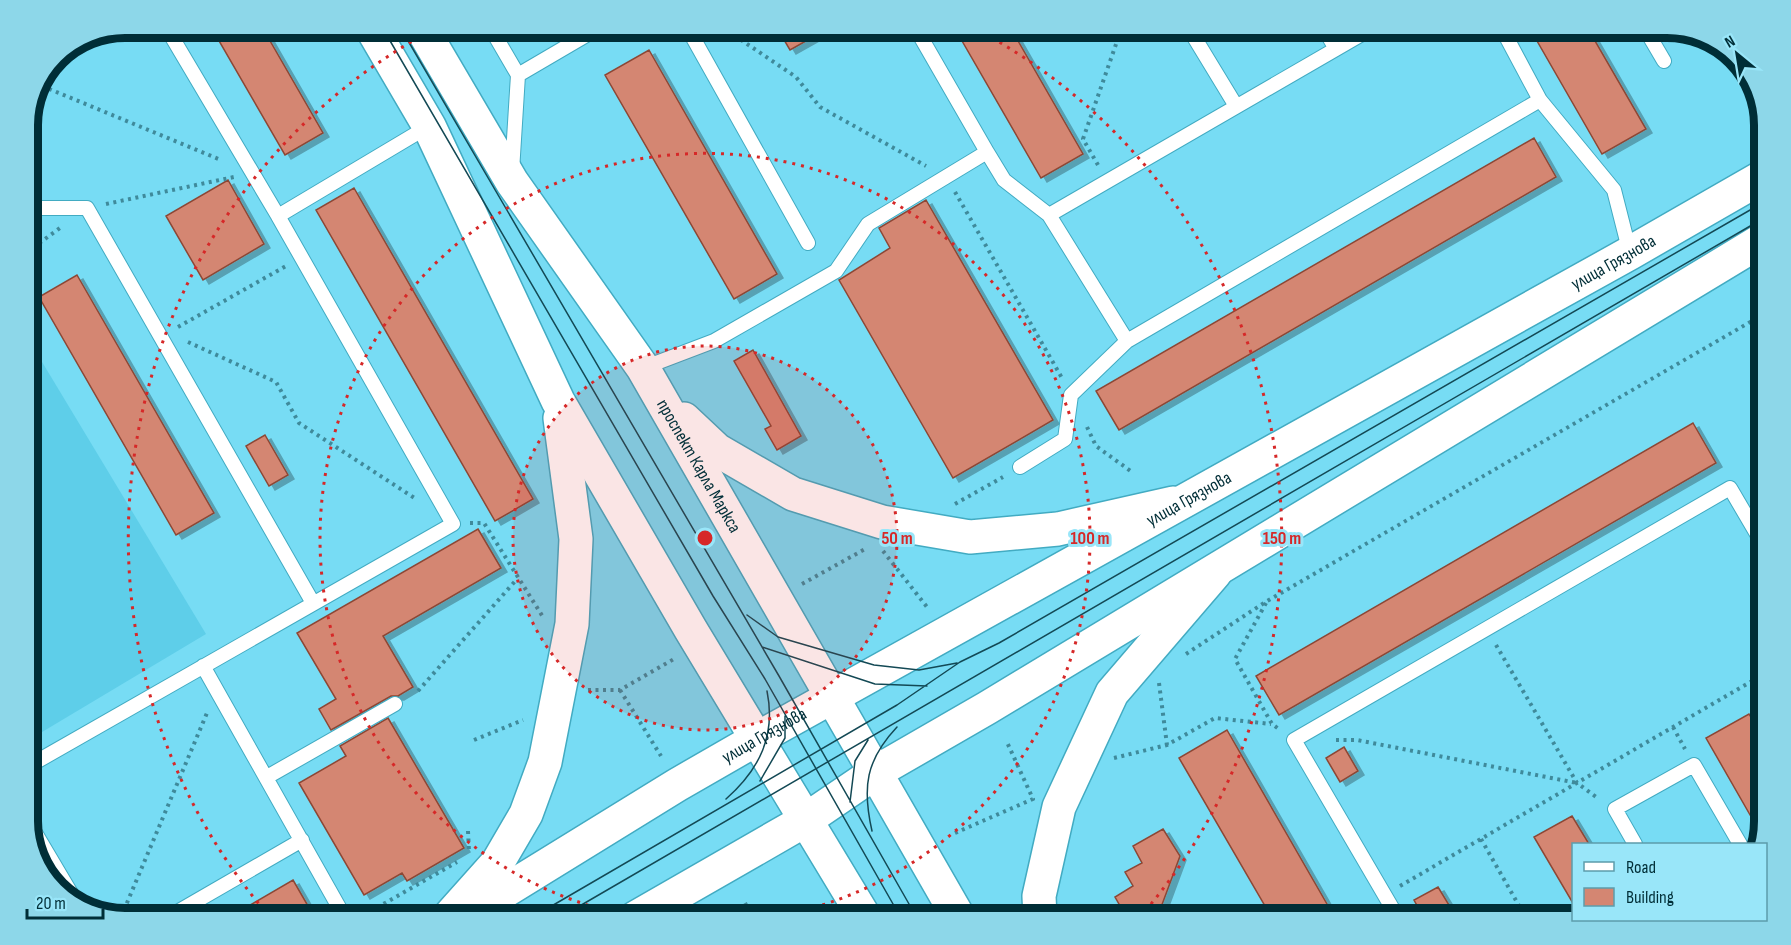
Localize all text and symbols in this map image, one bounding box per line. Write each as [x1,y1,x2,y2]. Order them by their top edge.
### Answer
north arrow [1707,24,1767,84]
text: N [1722,32,1739,53]
street label: улица Грязнова [1567,230,1659,294]
street label: проспект Карла Маркса [653,395,746,536]
street label: улица Грязнова [1143,467,1235,531]
centre of rings [695,528,715,548]
text: 50 m [881,528,913,549]
text: 100 m [1071,528,1110,549]
text: 150 m [1263,528,1301,549]
street label: улица Грязнова [718,703,810,767]
legend [1572,843,1767,921]
text: Road [1626,857,1656,878]
scale bar [27,882,104,920]
text: Building [1626,887,1674,908]
text: 20 m [36,893,66,914]

